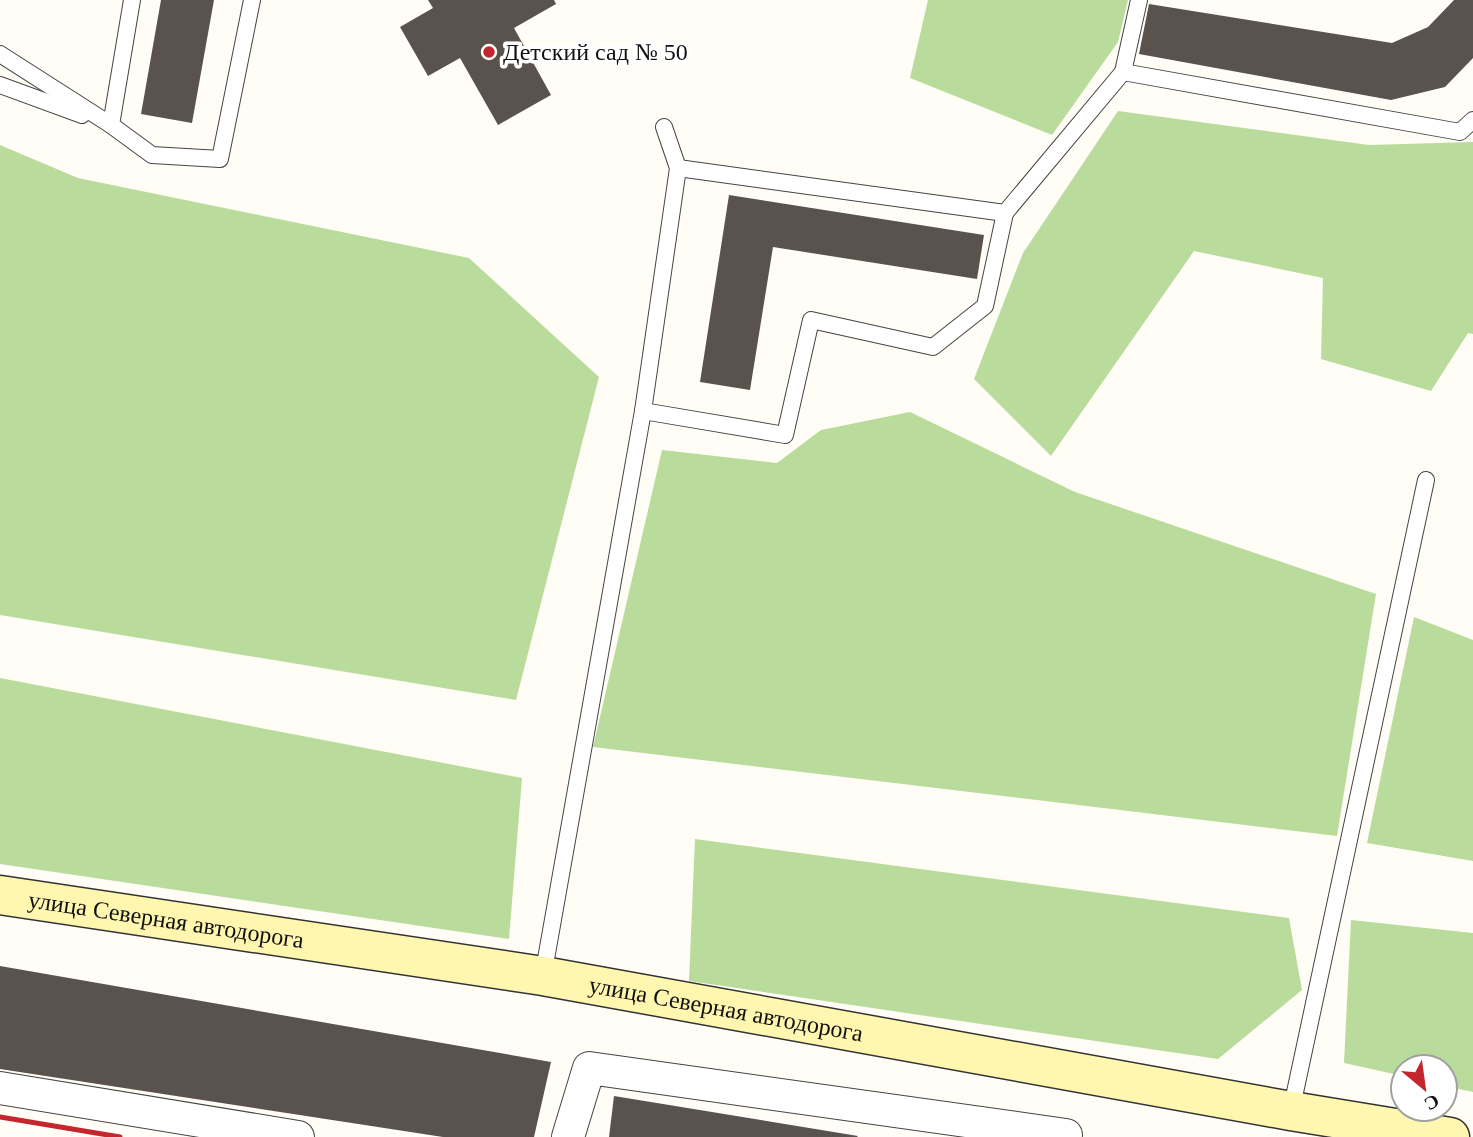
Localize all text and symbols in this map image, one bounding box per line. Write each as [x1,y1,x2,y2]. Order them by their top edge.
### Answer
place label: Детский сад № 50 [503,39,688,65]
marker: Детский сад № 50 [481,44,497,60]
street label: улица Северная автодорога [27,886,306,953]
street label: улица Северная автодорога [587,972,866,1047]
north arrow [1389,1053,1459,1123]
text: С [1421,1090,1443,1115]

